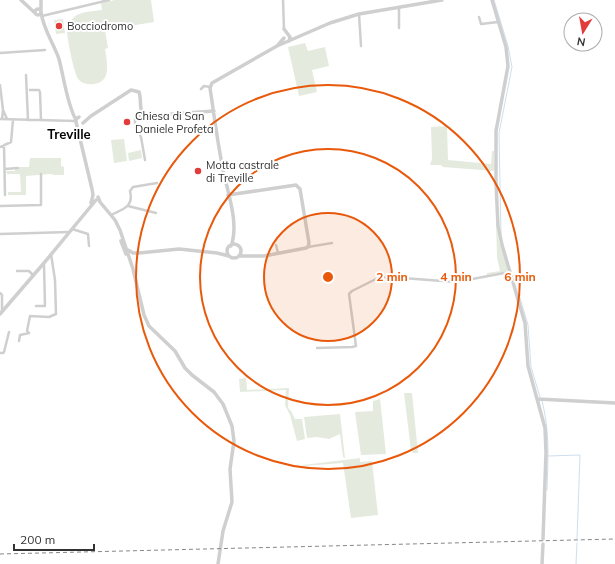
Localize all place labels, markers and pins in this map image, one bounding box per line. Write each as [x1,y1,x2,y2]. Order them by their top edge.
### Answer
place label: Bocciodromo [67,19,133,33]
marker: Bocciodromo [54,21,64,31]
place label: Chiesa di San Daniele Profeta [135,109,214,136]
marker: Chiesa di San Daniele Profeta [122,117,132,127]
place label: Motta castrale di Treville [206,158,279,185]
marker: Motta castrale di Treville [193,166,203,176]
centre of rings [321,270,335,284]

